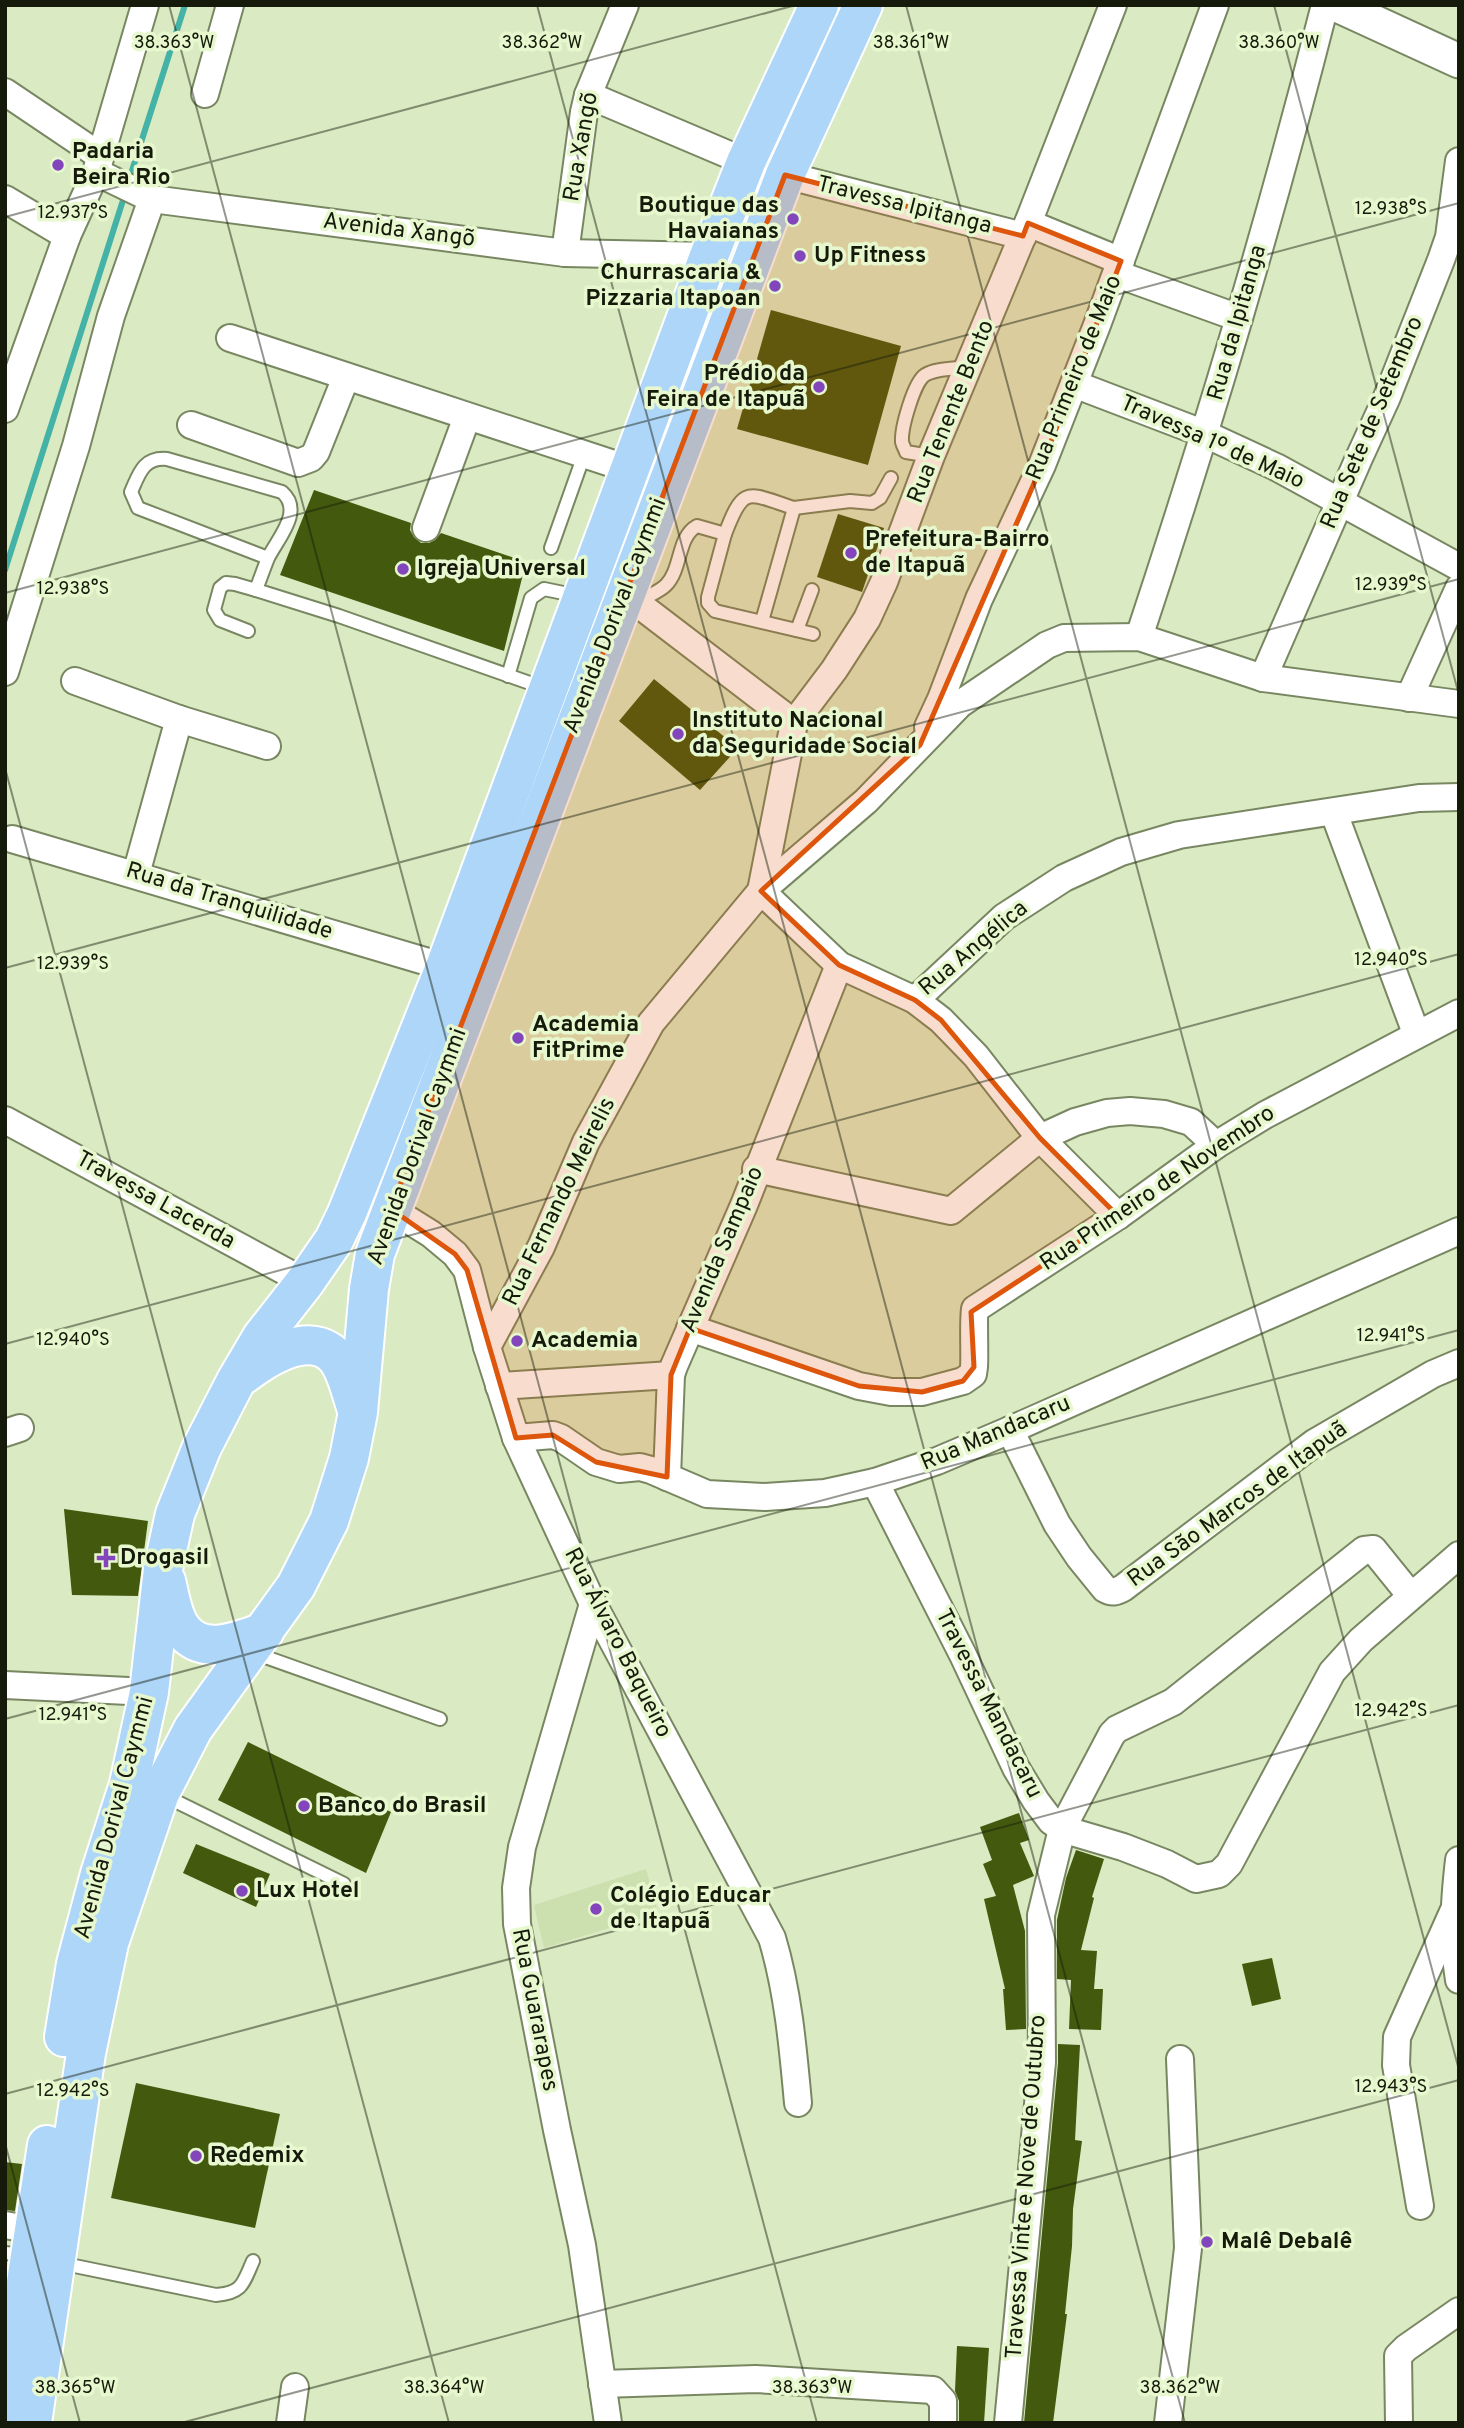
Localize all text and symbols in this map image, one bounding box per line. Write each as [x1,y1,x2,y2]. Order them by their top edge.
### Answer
text: 38.363°W [134,32,214,55]
text: 38.362°W [502,32,582,55]
text: 38.361°W [873,32,949,55]
text: 38.360°W [1238,32,1320,55]
street label: Rua Xangõ [558,90,606,204]
place label: Padaria Beira Rio [72,138,171,193]
marker: Padaria Beira Rio [50,157,66,173]
street label: Travessa Ipitanga [814,170,994,242]
place label: Boutique das Havaianas [639,192,779,247]
text: 12.938°S [1355,198,1427,221]
text: 12.937°S [38,202,108,225]
street label: Avenida Xangõ [321,207,477,255]
marker: Boutique das Havaianas [785,211,801,227]
place label: Up Fitness [814,242,926,271]
street label: Rua da Ipitanga [1202,242,1274,404]
marker: Up Fitness [792,248,808,264]
place label: Churrascaria & Pizzaria Itapoan [586,259,761,314]
street label: Rua Primeiro de Maio [1021,271,1129,485]
marker: Churrascaria & Pizzaria Itapoan [767,278,783,294]
street label: Rua Sete de Setembro [1315,312,1431,534]
street label: Rua Tenente Bento [902,316,1002,508]
place label: Prédio da Feira de Itapuã [646,360,805,415]
marker: Prédio da Feira de Itapuã [811,379,827,395]
street label: Travessa 1º de Maio [1115,389,1309,497]
street label: Avenida Dorival Caymmi [558,494,674,738]
place label: Prefeitura-Bairro de Itapuã [865,526,1050,581]
marker: Prefeitura-Bairro de Itapuã [843,545,859,561]
place label: Igreja Universal [417,555,586,584]
marker: Igreja Universal [395,561,411,577]
text: 12.939°S [1355,574,1427,597]
text: 12.938°S [37,578,109,601]
place label: Instituto Nacional da Seguridade Social [692,707,917,762]
marker: Instituto Nacional da Seguridade Social [670,726,686,742]
street label: Rua da Tranquilidade [122,857,336,947]
street label: Rua Angélica [913,895,1035,1003]
text: 12.940°S [1354,949,1428,972]
text: 12.939°S [37,953,109,976]
place label: Academia FitPrime [532,1011,639,1066]
street label: Avenida Dorival Caymmi [362,1025,474,1269]
marker: Academia FitPrime [510,1030,526,1046]
street label: Rua Fernando Meirelis [497,1093,623,1311]
street label: Rua Primeiro de Novembro [1035,1100,1281,1278]
street label: Travessa Lacerda [70,1145,240,1257]
street label: Avenida Sampaio [675,1162,771,1338]
text: 12.941°S [1357,1325,1425,1348]
place label: Academia [531,1327,638,1356]
text: 12.940°S [36,1329,110,1352]
marker: Academia [509,1333,525,1349]
street label: Rua Mandacaru [917,1389,1075,1479]
street label: Rua São Marcos de Itapuã [1122,1415,1354,1595]
street label: Rua Álvaro Baqueiro [557,1543,678,1743]
place label: Drogasil [120,1544,209,1573]
marker: Drogasil [98,1550,114,1566]
street label: Travessa Mandacaru [928,1604,1048,1804]
street label: Avenida Dorival Caymmi [69,1693,161,1943]
text: 12.942°S [1355,1700,1427,1723]
text: 12.941°S [39,1704,107,1727]
place label: Banco do Brasil [318,1792,487,1821]
marker: Banco do Brasil [296,1798,312,1814]
place label: Lux Hotel [256,1877,360,1906]
place label: Colégio Educar de Itapuã [610,1882,771,1937]
marker: Lux Hotel [234,1883,250,1899]
marker: Colégio Educar de Itapuã [588,1901,604,1917]
street label: Rua Guararapes [504,1926,564,2094]
street label: Travessa Vinte e Nove de Outubro [1000,2014,1054,2360]
text: 12.943°S [1355,2076,1427,2099]
text: 12.942°S [37,2080,109,2103]
place label: Redemix [210,2142,304,2171]
marker: Redemix [188,2148,204,2164]
place label: Malê Debalê [1221,2228,1352,2257]
marker: Malê Debalê [1199,2234,1215,2250]
text: 38.365°W [34,2377,116,2400]
text: 38.364°W [403,2377,485,2400]
text: 38.363°W [772,2377,852,2400]
text: 38.362°W [1140,2377,1220,2400]

